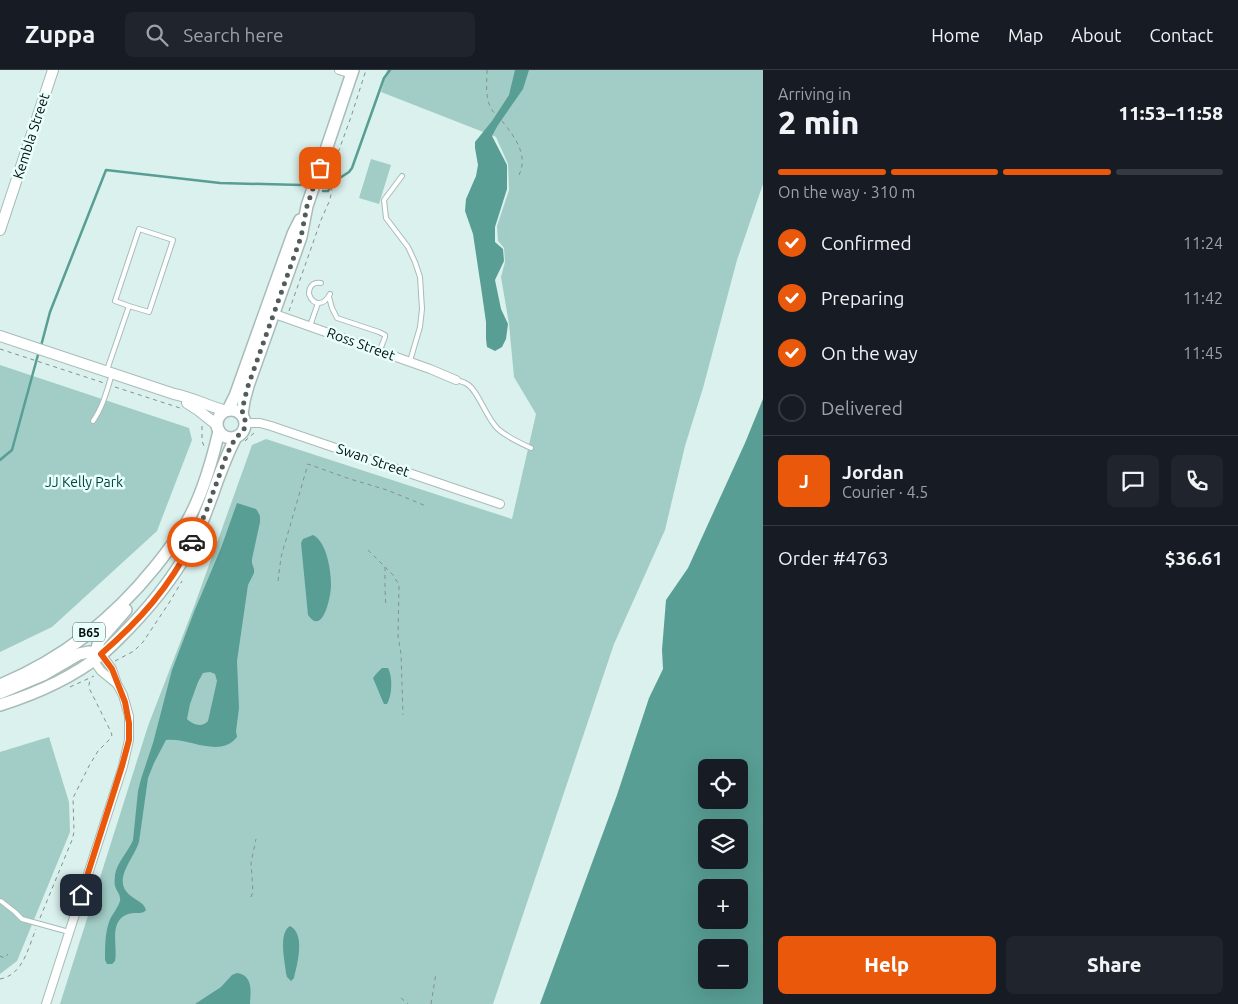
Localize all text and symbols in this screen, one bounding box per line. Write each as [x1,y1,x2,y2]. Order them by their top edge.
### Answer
search box [125,12,475,57]
text: Zuppa [25,21,95,48]
icon: search [143,21,171,49]
text: Search here [183,24,284,46]
text: Home [931,25,980,45]
text: Map [1008,25,1043,45]
text: About [1071,25,1121,45]
text: Contact [1149,25,1213,45]
text: Arriving in [778,85,851,103]
street label: Kembla Street [10,90,53,181]
text: 11:53–11:58 [1118,102,1223,124]
text: 2 min [778,104,859,140]
pin [299,147,341,189]
icon: bag [306,154,334,182]
text: On the way · 310 m [778,183,915,201]
icon: check [778,229,806,257]
text: Confirmed [821,232,912,254]
text: 11:24 [1183,234,1223,252]
icon: check [778,284,806,312]
text: Preparing [821,287,905,309]
text: 11:42 [1183,289,1223,307]
street label: Ross Street [325,324,398,364]
icon: check [778,339,806,367]
text: On the way [821,342,918,364]
text: 11:45 [1183,344,1223,362]
text: Delivered [821,397,903,419]
street label: Swan Street [335,440,412,480]
button: chat [1107,455,1159,507]
button: phone [1171,455,1223,507]
text: Jordan [842,461,904,483]
text: J [799,470,809,492]
park label: JJ Kelly Park [45,474,123,490]
text: Courier · 4.5 [842,483,928,501]
courier [167,517,217,567]
icon: car [178,528,206,556]
text: Order #4763 [778,547,888,569]
text: $36.61 [1165,547,1223,569]
road number: B65 [73,622,105,642]
map controls [698,759,748,989]
button: locate [698,759,748,809]
button: layers [698,819,748,869]
pin [60,874,102,916]
button: + [698,879,748,929]
icon: home [67,881,95,909]
button: Help [778,936,996,994]
button: Share [1006,936,1223,994]
button: − [698,939,748,989]

